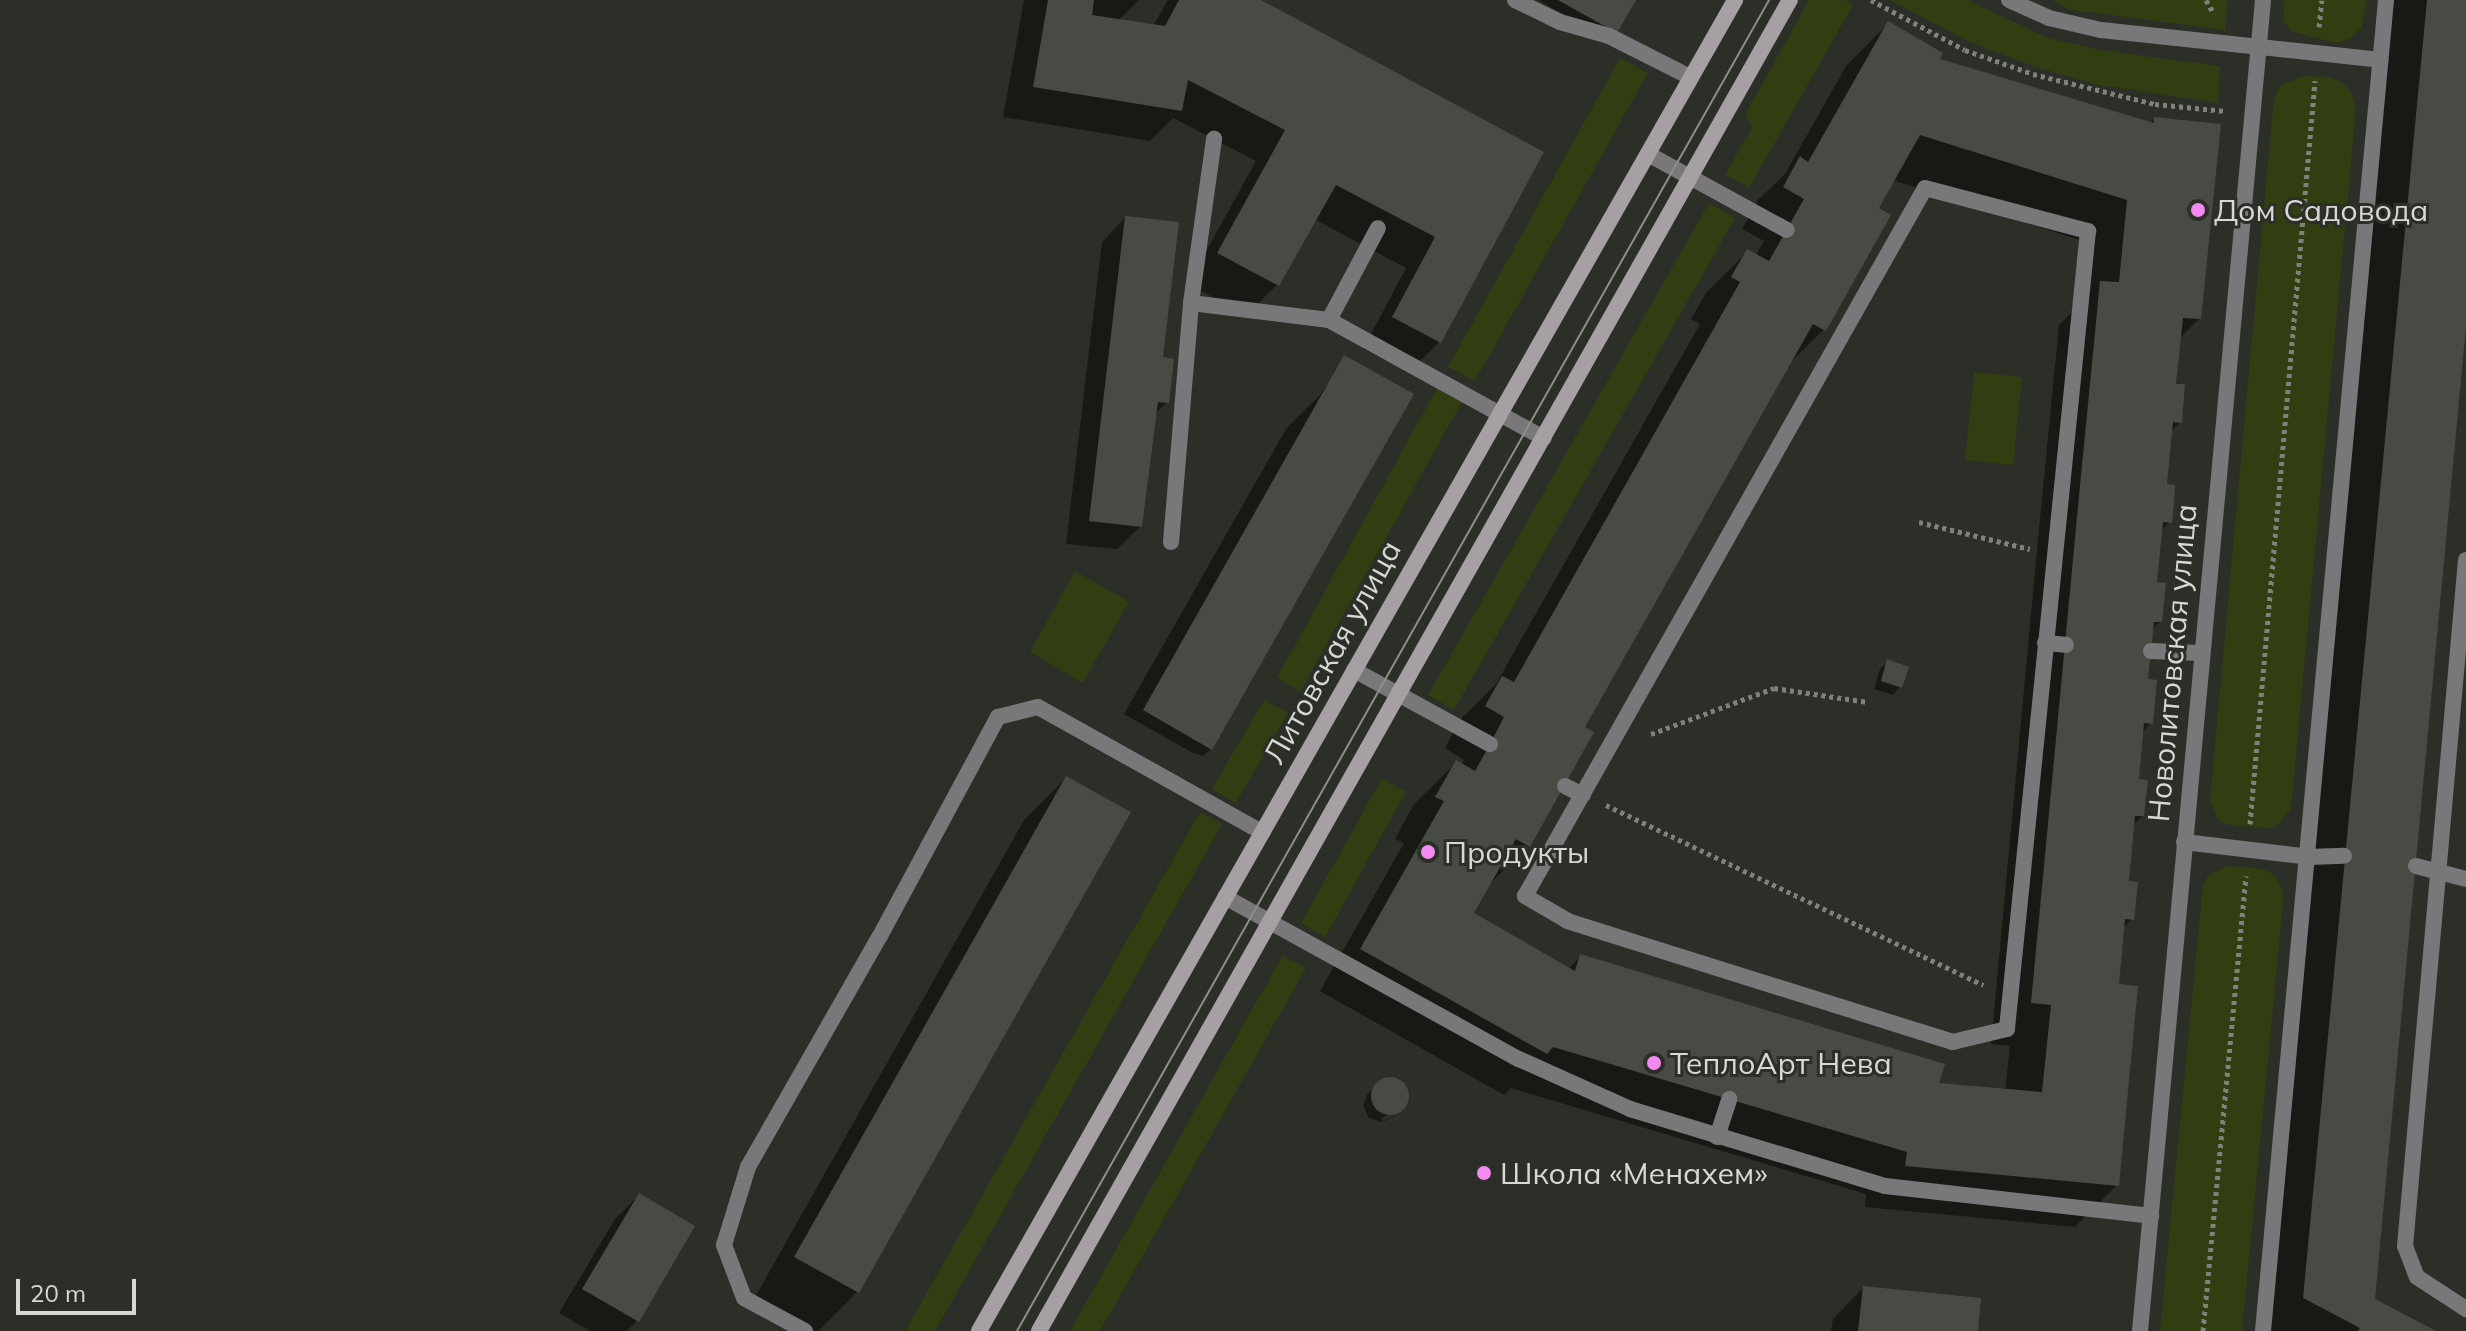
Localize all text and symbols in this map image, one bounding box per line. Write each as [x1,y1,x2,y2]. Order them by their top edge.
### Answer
place label: Дом Садовода [2214,192,2428,228]
marker: Дом Садовода [2189,201,2207,219]
street label: Новолитовская улица [2140,503,2204,823]
street label: Литовская улица [1256,534,1408,770]
place label: Продукты [1444,834,1589,870]
marker: Продукты [1419,843,1437,861]
place label: ТеплоАрт Нева [1670,1045,1892,1081]
marker: ТеплоАрт Нева [1645,1054,1663,1072]
place label: Школа «Менахем» [1500,1155,1768,1191]
marker: Школа «Менахем» [1475,1164,1493,1182]
scale bar [20,1263,140,1313]
text: 20 m [30,1278,86,1308]

